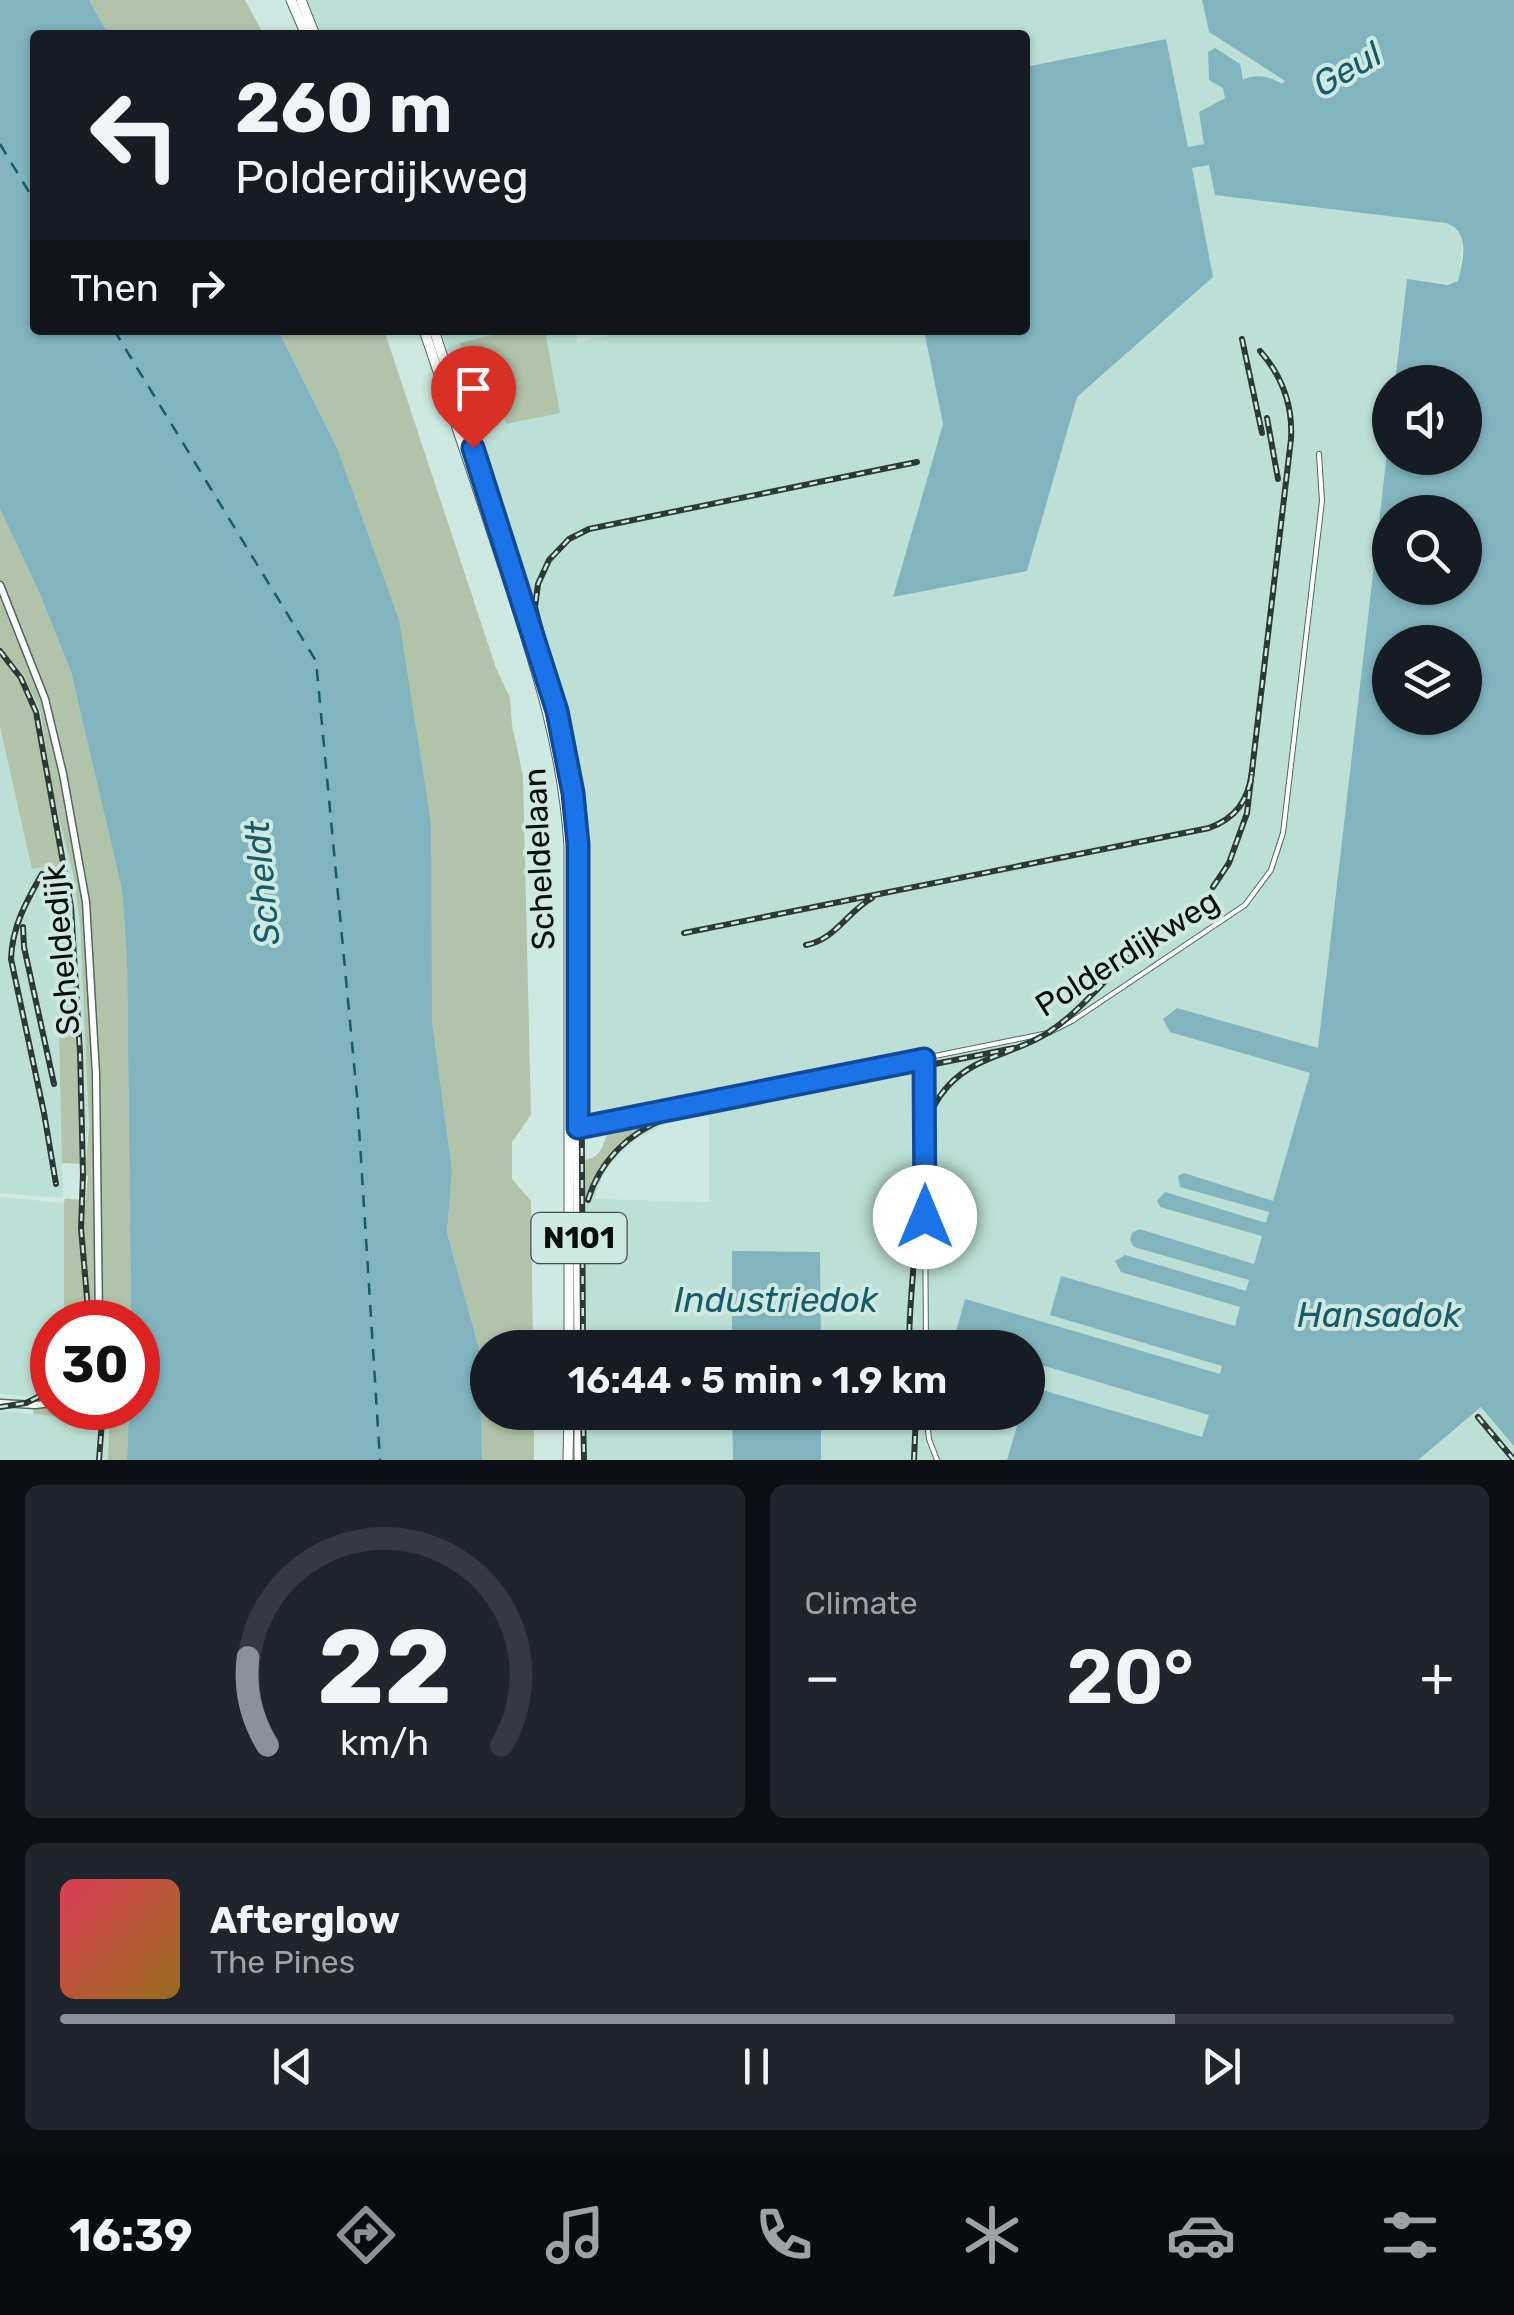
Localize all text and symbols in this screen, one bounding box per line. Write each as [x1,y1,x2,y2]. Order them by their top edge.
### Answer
water label: Geul [1305,32,1389,105]
text: 260 m [235,67,453,150]
icon: left [70,70,200,200]
text: Polderdijkweg [235,151,529,204]
icon: right [179,260,234,315]
text: Then [70,265,159,311]
pin [431,346,516,449]
icon: arrive [446,361,501,416]
map controls [1372,365,1482,735]
button: sound [1372,365,1482,475]
button: search [1372,495,1482,605]
button: layers [1372,625,1482,735]
street label: Scheldelaan [515,767,563,951]
water label: Scheldt [236,819,288,947]
street label: Scheldedijk [35,863,87,1037]
street label: Polderdijkweg [1028,882,1226,1024]
position arrow [873,1165,977,1269]
road number: N101 [532,1213,626,1263]
water label: Industriedok [674,1279,879,1321]
water label: Hansadok [1297,1294,1462,1336]
speed limit sign: 30 [30,1300,160,1430]
text: 16:44 · 5 min · 1.9 km [568,1357,947,1403]
text: Climate [805,1584,918,1622]
text: 22 [317,1606,452,1729]
text: 20° [1066,1633,1194,1722]
text: − [805,1645,840,1710]
text: + [1420,1645,1454,1710]
text: km/h [340,1722,429,1764]
text: Afterglow [210,1897,400,1943]
text: The Pines [210,1943,355,1981]
icon: previous [265,2039,320,2094]
icon: pause [729,2039,784,2094]
icon: next [1194,2039,1249,2094]
icon: directions [331,2200,401,2270]
icon: music [540,2200,610,2270]
icon: phone [749,2200,819,2270]
icon: climate [957,2200,1027,2270]
icon: car [1166,2200,1236,2270]
icon: filters [1375,2200,1445,2270]
text: 16:39 [69,2209,193,2262]

